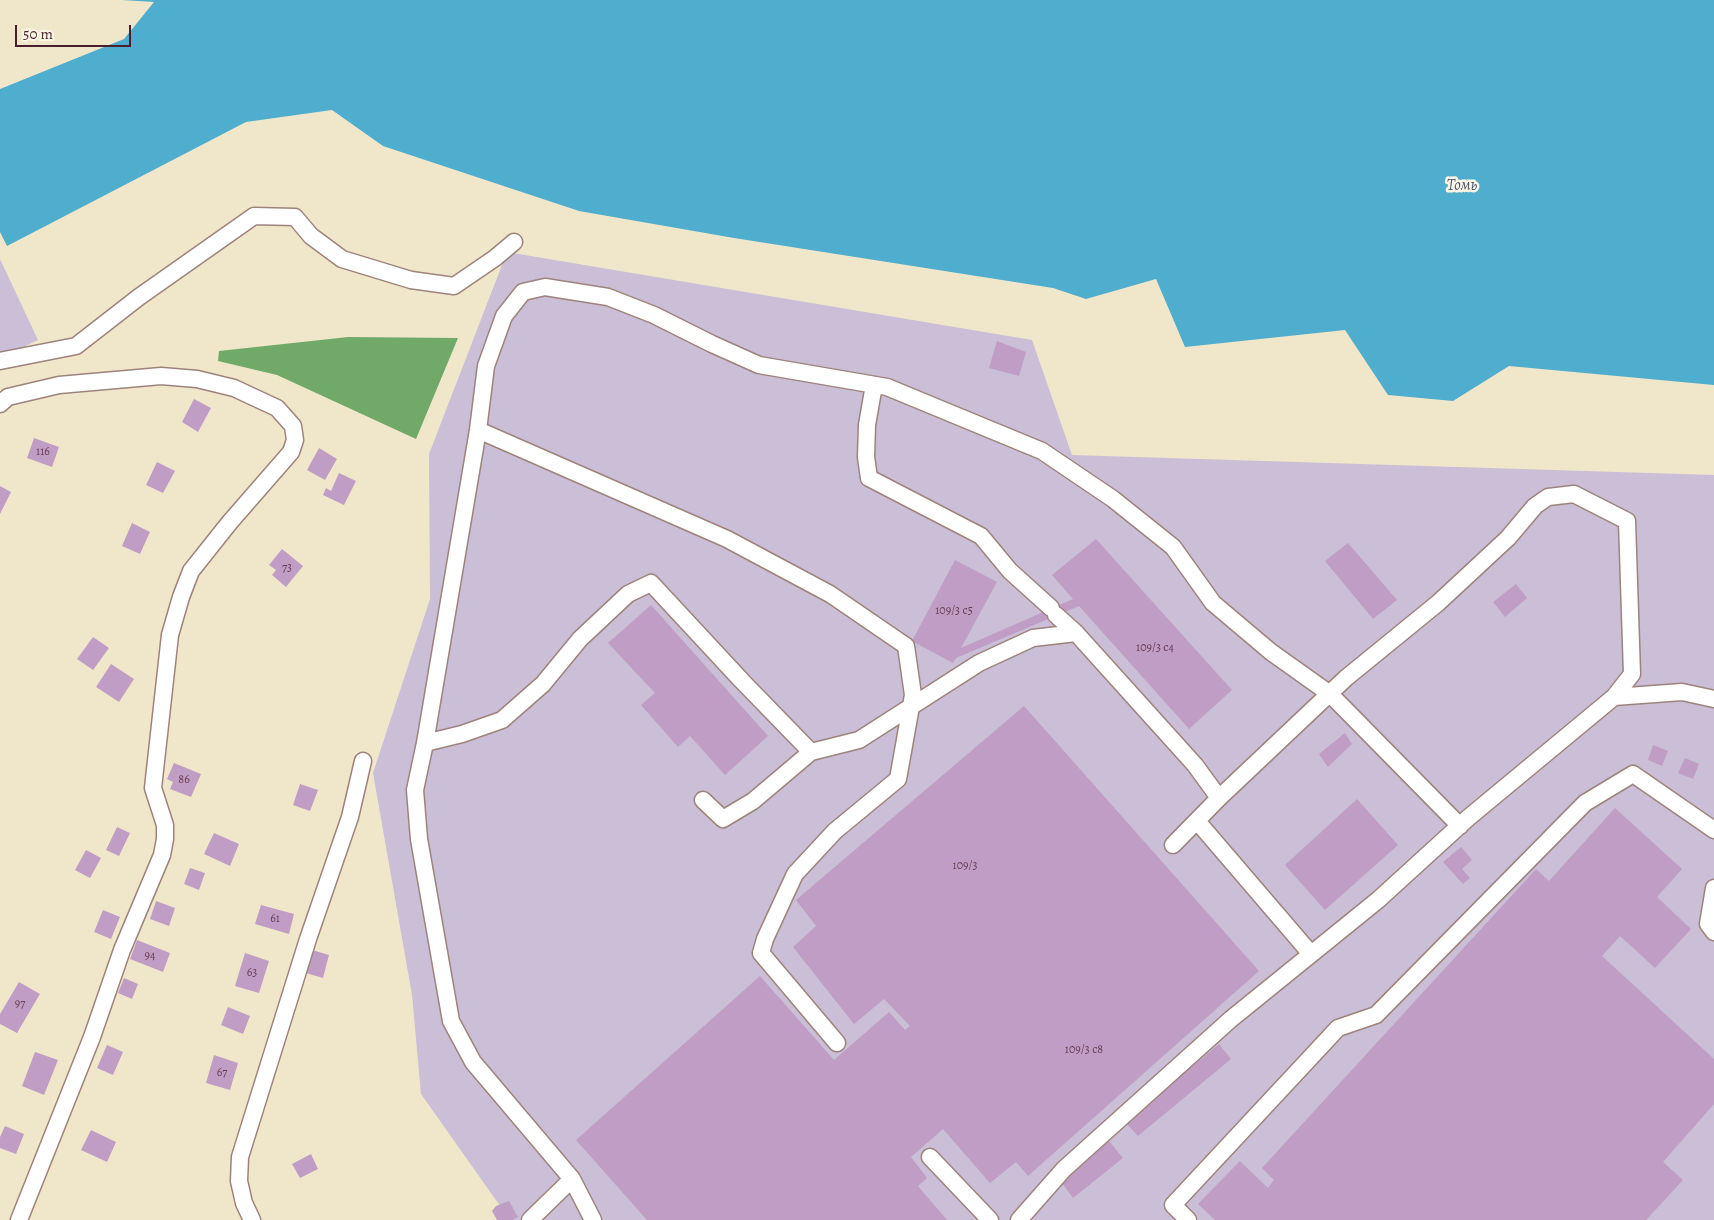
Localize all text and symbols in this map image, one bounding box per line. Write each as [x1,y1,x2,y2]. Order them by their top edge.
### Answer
scale bar [18,15,134,47]
text: 50 m [23,24,53,44]
water label: Томь [1447,176,1477,196]
house number: 116 [36,445,50,459]
house number: 73 [282,561,292,575]
house number: 109/3 с5 [935,604,973,618]
house number: 109/3 с4 [1136,641,1174,655]
house number: 86 [178,773,190,787]
house number: 109/3 [953,859,977,873]
house number: 61 [270,912,280,926]
house number: 94 [145,949,155,963]
house number: 63 [247,966,257,980]
house number: 97 [15,997,25,1011]
house number: 109/3 с8 [1065,1043,1103,1057]
house number: 67 [217,1066,227,1080]

